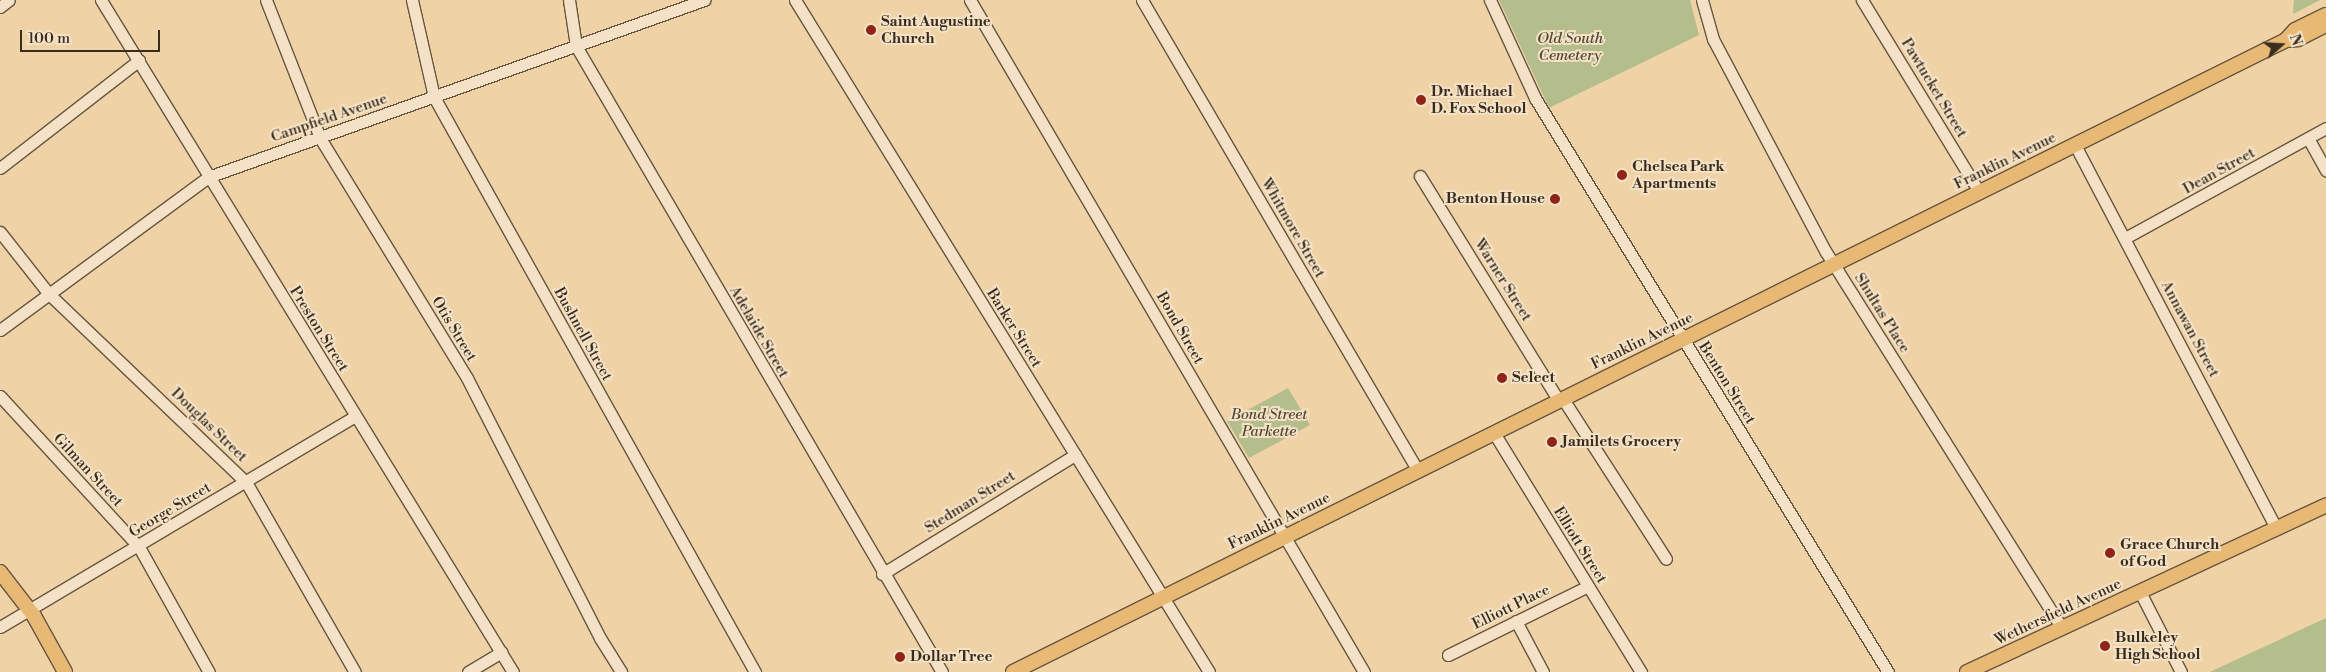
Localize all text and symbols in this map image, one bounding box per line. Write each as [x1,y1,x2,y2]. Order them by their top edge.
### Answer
place label: Saint Augustine Church [881,12,991,47]
scale bar [22,20,162,52]
north arrow [2256,20,2306,70]
marker: Saint Augustine Church [865,24,877,36]
text: 100 m [28,29,70,48]
park label: Old South Cemetery [1537,29,1603,64]
text: N [2285,32,2305,48]
street label: Pawtucket Street [1897,35,1971,141]
place label: Dr. Michael D. Fox School [1431,82,1526,117]
street label: Campfield Avenue [269,90,389,146]
marker: Dr. Michael D. Fox School [1415,94,1427,106]
street label: Franklin Avenue [1951,129,2059,193]
street label: Dean Street [2180,144,2258,198]
place label: Chelsea Park Apartments [1632,157,1724,192]
marker: Chelsea Park Apartments [1616,169,1628,181]
street label: Whitmore Street [1257,175,1329,281]
place label: Benton House [1446,190,1545,208]
marker: Benton House [1549,193,1561,205]
street label: Warner Street [1471,235,1535,325]
street label: Shultas Place [1850,270,1914,356]
street label: Annawan Street [2157,278,2223,380]
street label: Preston Street [286,283,352,375]
street label: Adelaide Street [725,283,793,381]
street label: Bushnell Street [550,284,616,384]
street label: Barker Street [983,285,1045,371]
street label: Bond Street [1152,289,1208,367]
street label: Otis Street [428,293,480,365]
street label: Franklin Avenue [1588,309,1696,373]
street label: Benton Street [1695,339,1759,427]
place label: Select [1512,369,1555,387]
marker: Select [1496,372,1508,384]
street label: Douglas Street [167,384,251,466]
park label: Bond Street Parkette [1231,405,1307,440]
street label: Gilman Street [49,430,127,510]
place label: Jamilets Grocery [1562,433,1681,451]
marker: Jamilets Grocery [1546,436,1558,448]
street label: Stedman Street [921,467,1019,537]
street label: George Street [126,478,214,542]
street label: Franklin Avenue [1225,489,1333,553]
street label: Elliott Street [1549,503,1611,587]
place label: Grace Church of God [2120,535,2219,570]
marker: Grace Church of God [2104,547,2116,559]
street label: Wethersfield Avenue [1992,575,2124,649]
street label: Elliott Place [1469,581,1553,633]
place label: Bulkeley High School [2115,628,2200,663]
marker: Bulkeley High School [2099,640,2111,652]
place label: Dollar Tree [910,648,992,666]
marker: Dollar Tree [894,651,906,663]

